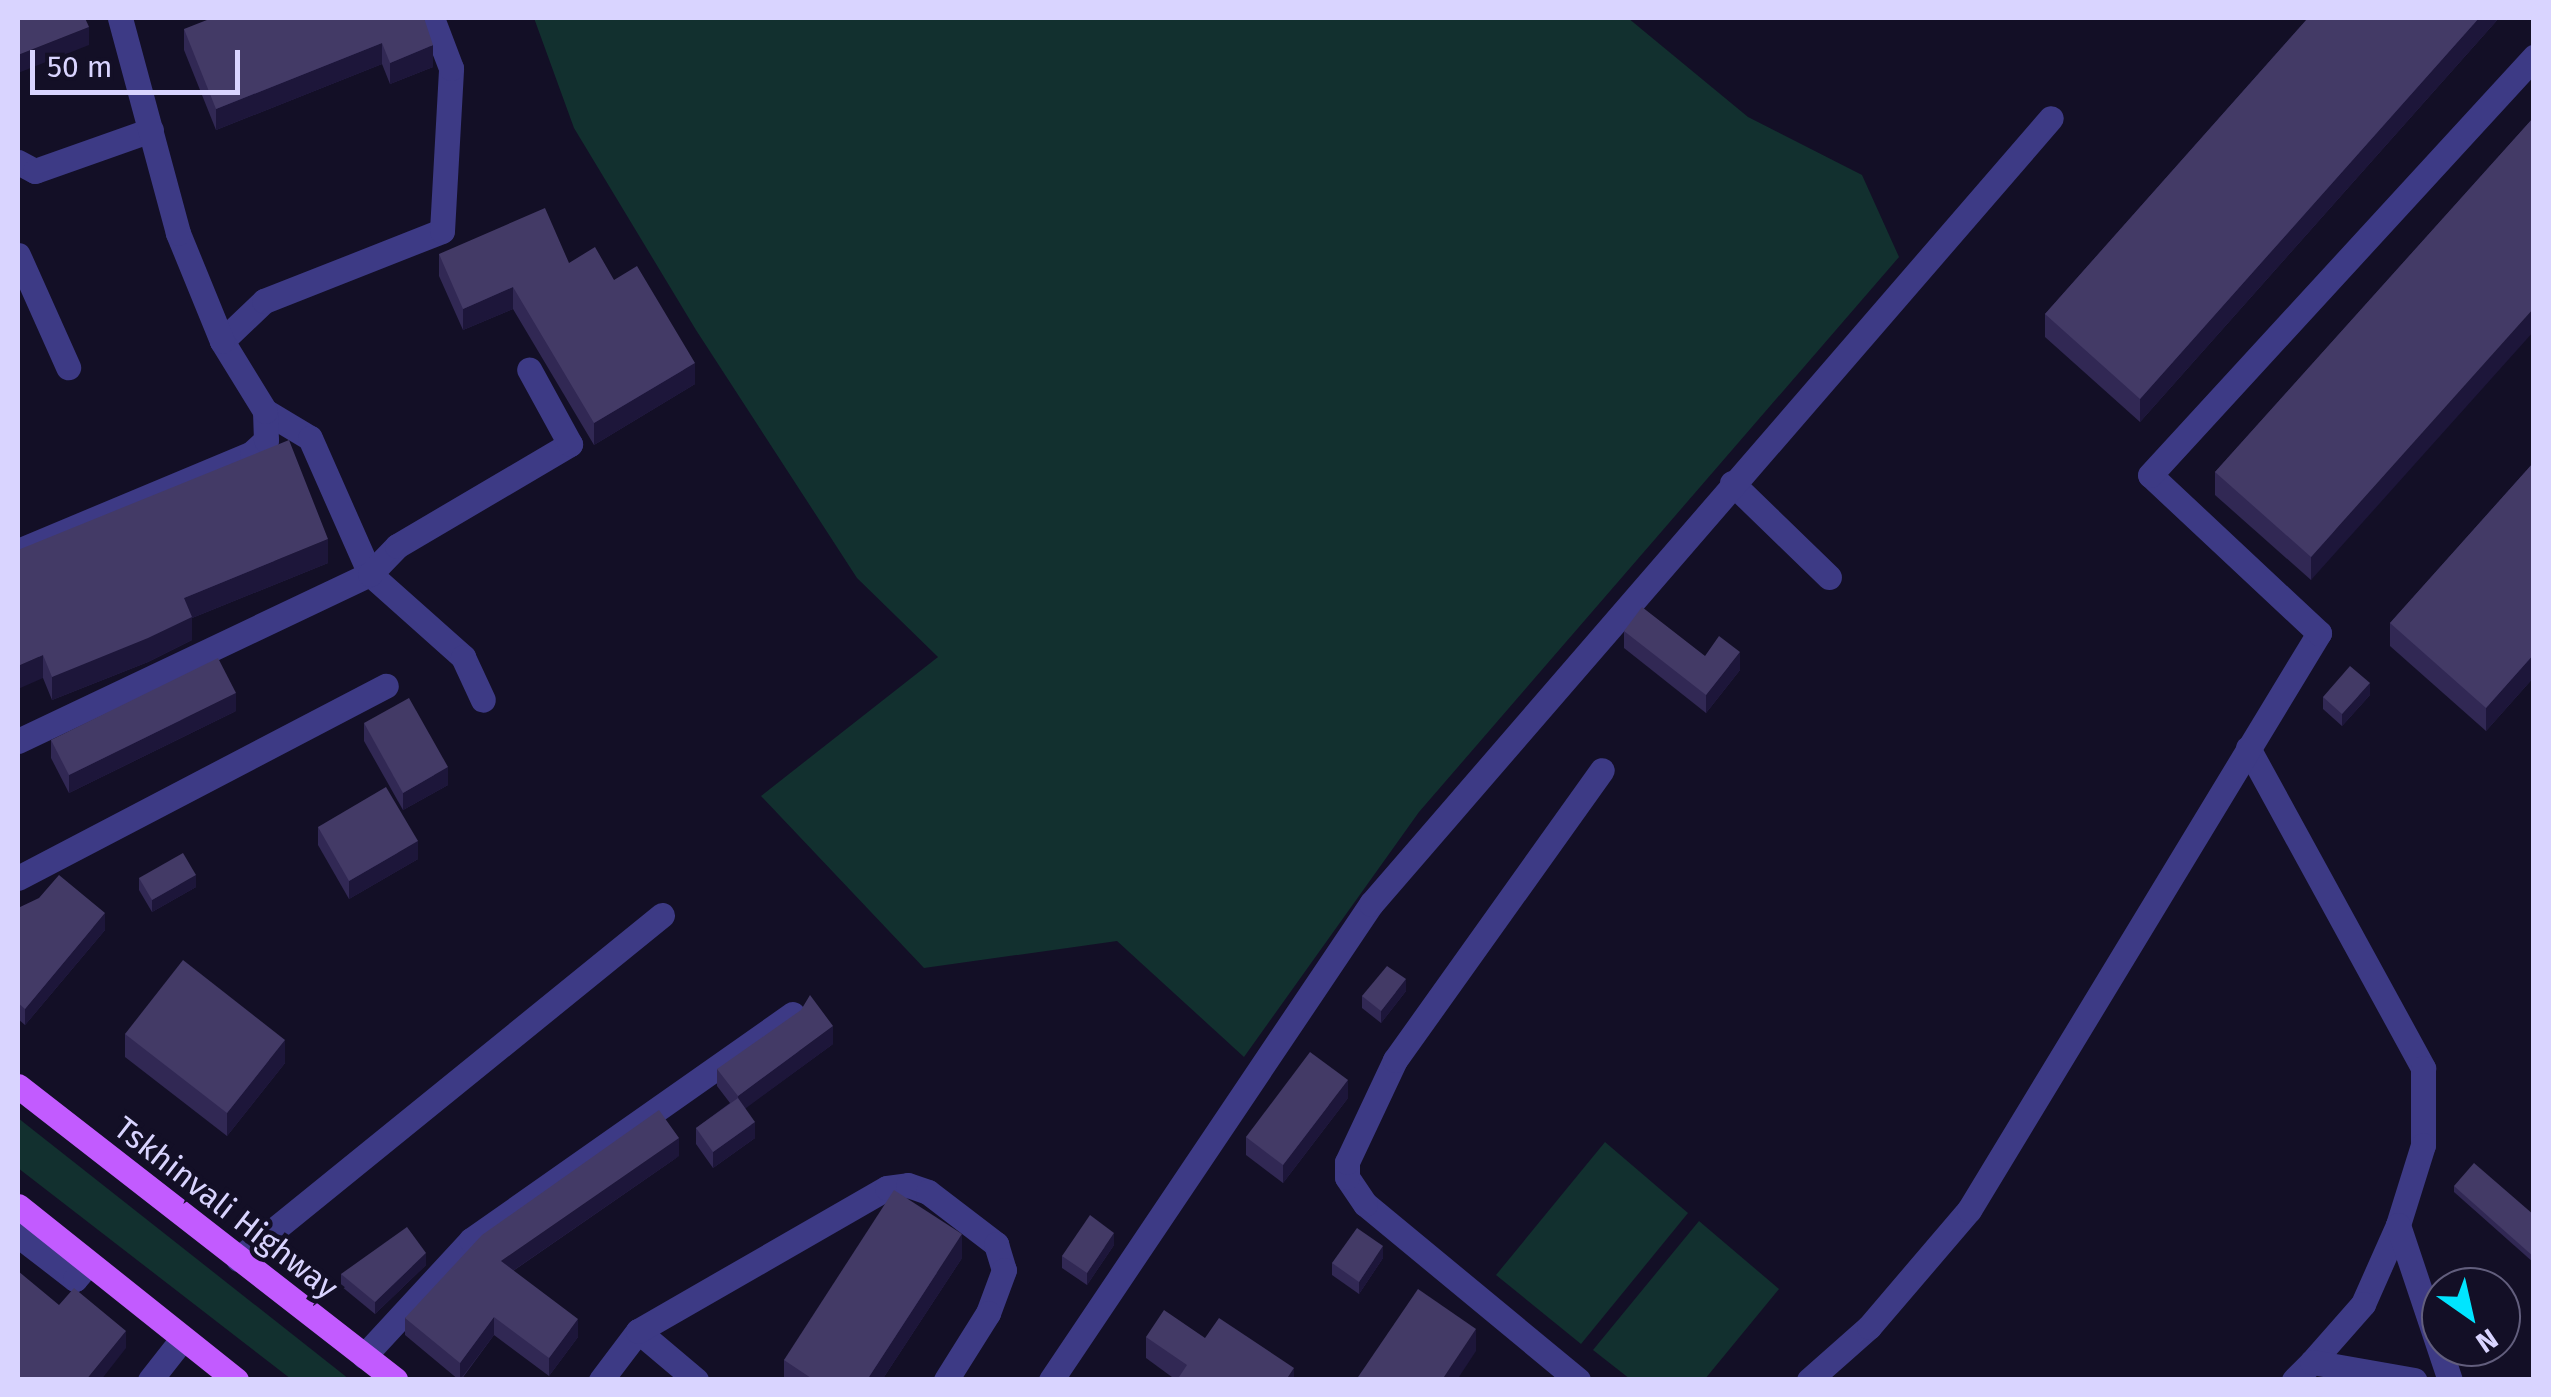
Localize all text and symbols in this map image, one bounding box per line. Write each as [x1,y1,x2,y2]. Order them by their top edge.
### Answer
scale bar [35,30,245,92]
text: 50 m [47,49,112,85]
street label: Tskhinvali Highway [107,1109,345,1307]
north arrow [2421,1267,2521,1367]
text: N [2470,1322,2504,1359]

